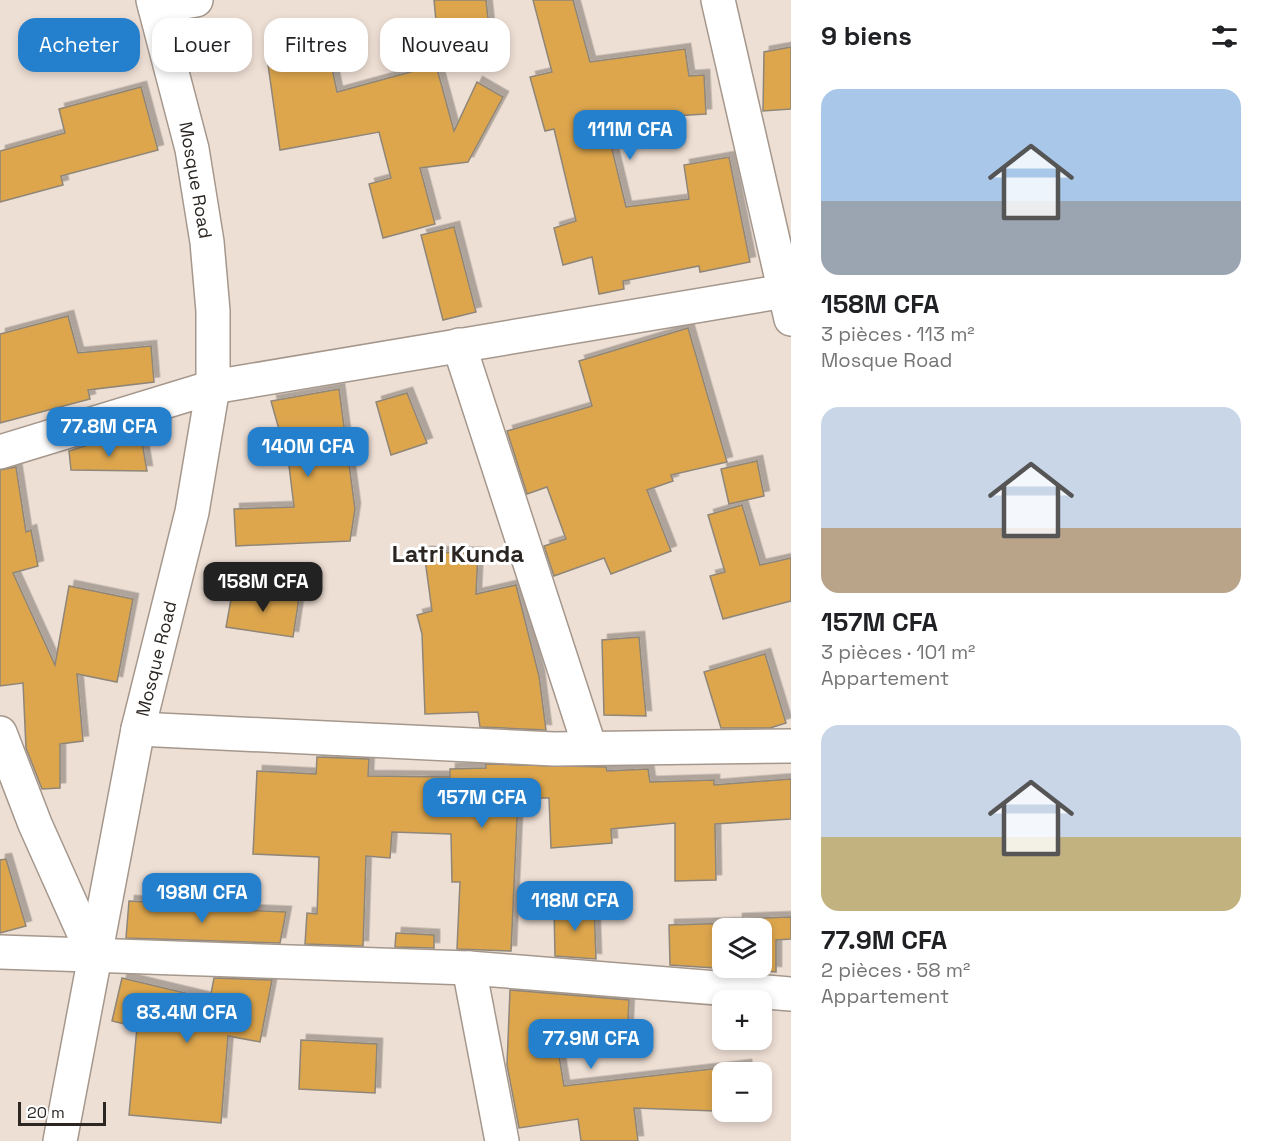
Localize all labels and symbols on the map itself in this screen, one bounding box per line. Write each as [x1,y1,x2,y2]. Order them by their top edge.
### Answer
pin: 111M CFA [568,110,692,161]
street label: Mosque Road [174,120,218,240]
pin: 77.8M CFA [40,407,178,458]
pin: 140M CFA [246,427,370,478]
district label: Latri Kunda [392,538,524,569]
pin: 158M CFA [201,562,325,613]
street label: Mosque Road [130,598,181,719]
pin: 157M CFA [420,778,544,829]
pin: 198M CFA [140,873,264,924]
pin: 118M CFA [513,881,637,932]
pin: 83.4M CFA [118,993,256,1044]
pin: 77.9M CFA [522,1019,660,1070]
scale bar [18,1099,106,1126]

